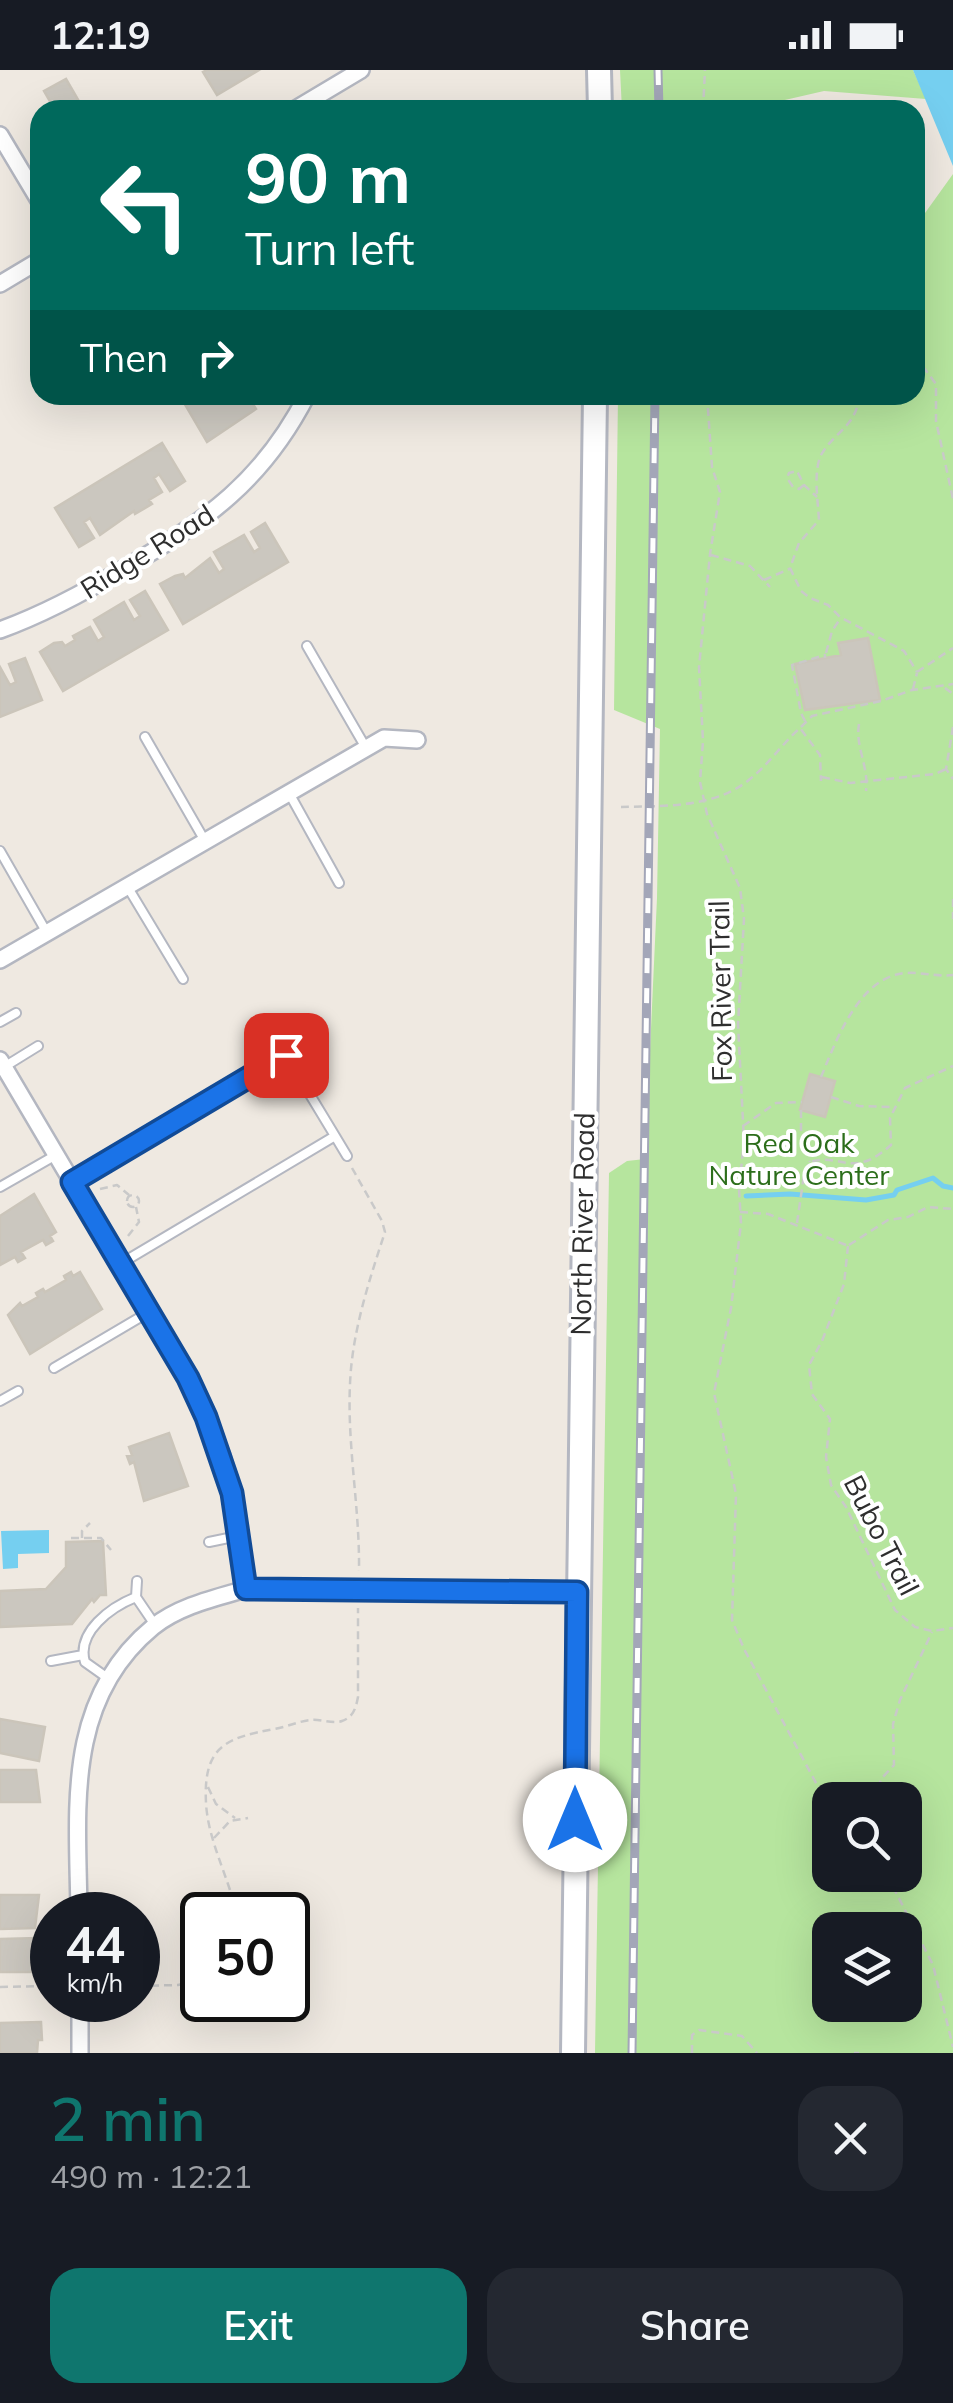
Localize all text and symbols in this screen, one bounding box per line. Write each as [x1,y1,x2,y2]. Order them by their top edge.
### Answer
text: 12:19 [50,11,151,59]
text: 90 m [245,133,411,221]
icon: left [80,140,210,270]
text: Turn left [245,220,414,276]
icon: right [188,330,243,385]
text: Then [80,334,168,382]
street label: Ridge Road [74,496,220,606]
street label: Fox River Trail [701,900,739,1082]
pin [244,1013,329,1098]
icon: arrive [259,1028,314,1083]
street label: North River Road [563,1112,601,1336]
park label: Red Oak Nature Center [708,1125,890,1192]
street label: Bubo Trail [837,1469,927,1601]
position arrow [523,1768,627,1872]
map controls [812,1782,922,2022]
button: search [812,1782,922,1892]
speed limit sign: 50 [180,1892,310,2022]
button: layers [812,1912,922,2022]
text: 44 [65,1913,125,1976]
text: km/h [67,1967,123,1998]
text: 2 min [50,2081,206,2156]
button: close [798,2086,903,2191]
text: 490 m · 12:21 [50,2156,252,2196]
button: Exit [50,2268,467,2383]
button: Share [487,2268,903,2383]

